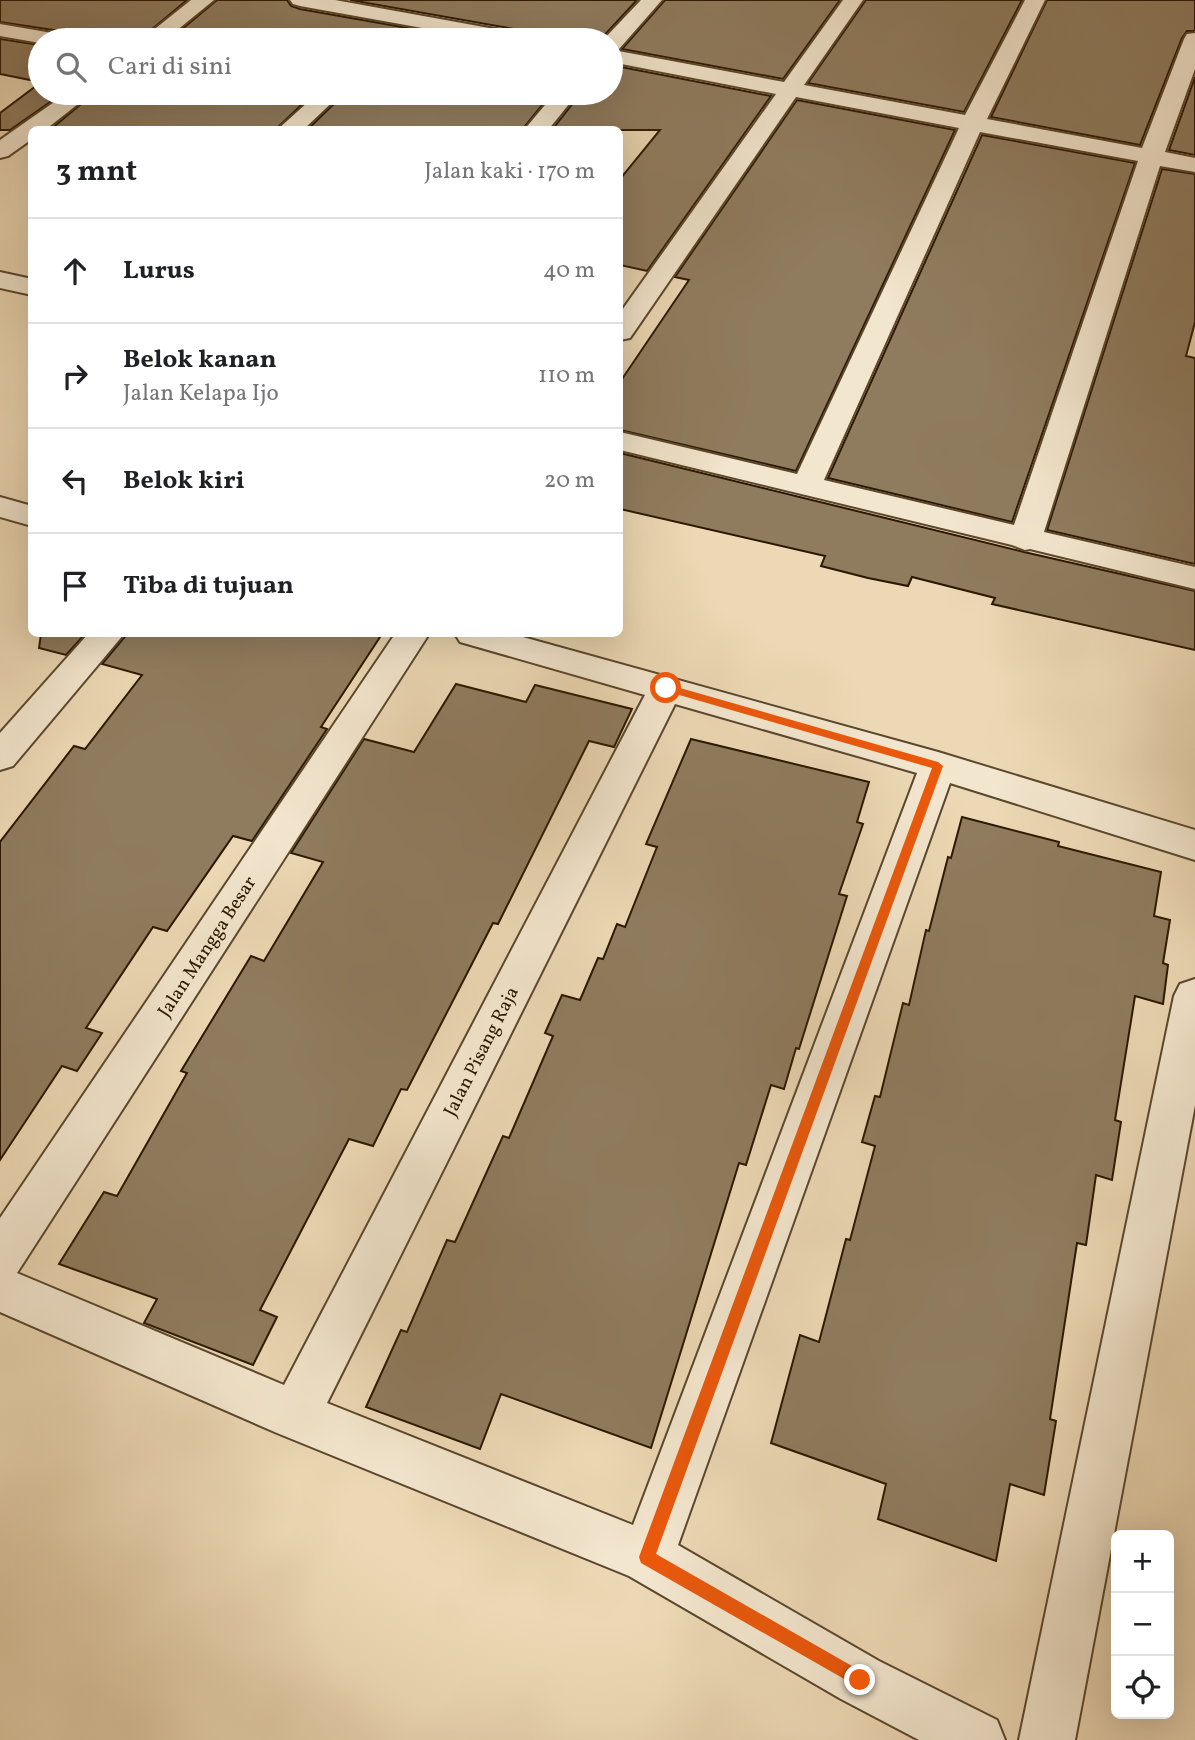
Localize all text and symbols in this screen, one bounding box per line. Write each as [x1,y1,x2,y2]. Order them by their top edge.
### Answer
search box [28,28,623,105]
icon: search [52,48,90,86]
text: Cari di sini [108,49,232,85]
text: 3 mnt [56,151,137,193]
text: Jalan kaki · 170 m [424,156,595,188]
icon: ahead [56,252,94,290]
text: Lurus [123,253,195,289]
text: 40 m [543,255,595,287]
text: Belok kanan [123,342,277,378]
icon: right [56,357,94,395]
text: 110 m [538,360,595,392]
text: Jalan Kelapa Ijo [123,378,279,410]
icon: left [56,462,94,500]
text: Belok kiri [123,463,245,499]
text: 20 m [544,465,595,497]
icon: arrive [56,567,94,605]
text: Tiba di tujuan [123,568,294,604]
route start [650,672,681,703]
street label: Jalan Mangga Besar [152,871,263,1023]
street label: Jalan Pisang Raja [438,983,526,1121]
map controls [1111,1530,1174,1719]
button: + [1111,1530,1174,1593]
button: − [1111,1593,1174,1656]
button: locate [1111,1656,1174,1719]
route end [844,1664,875,1695]

